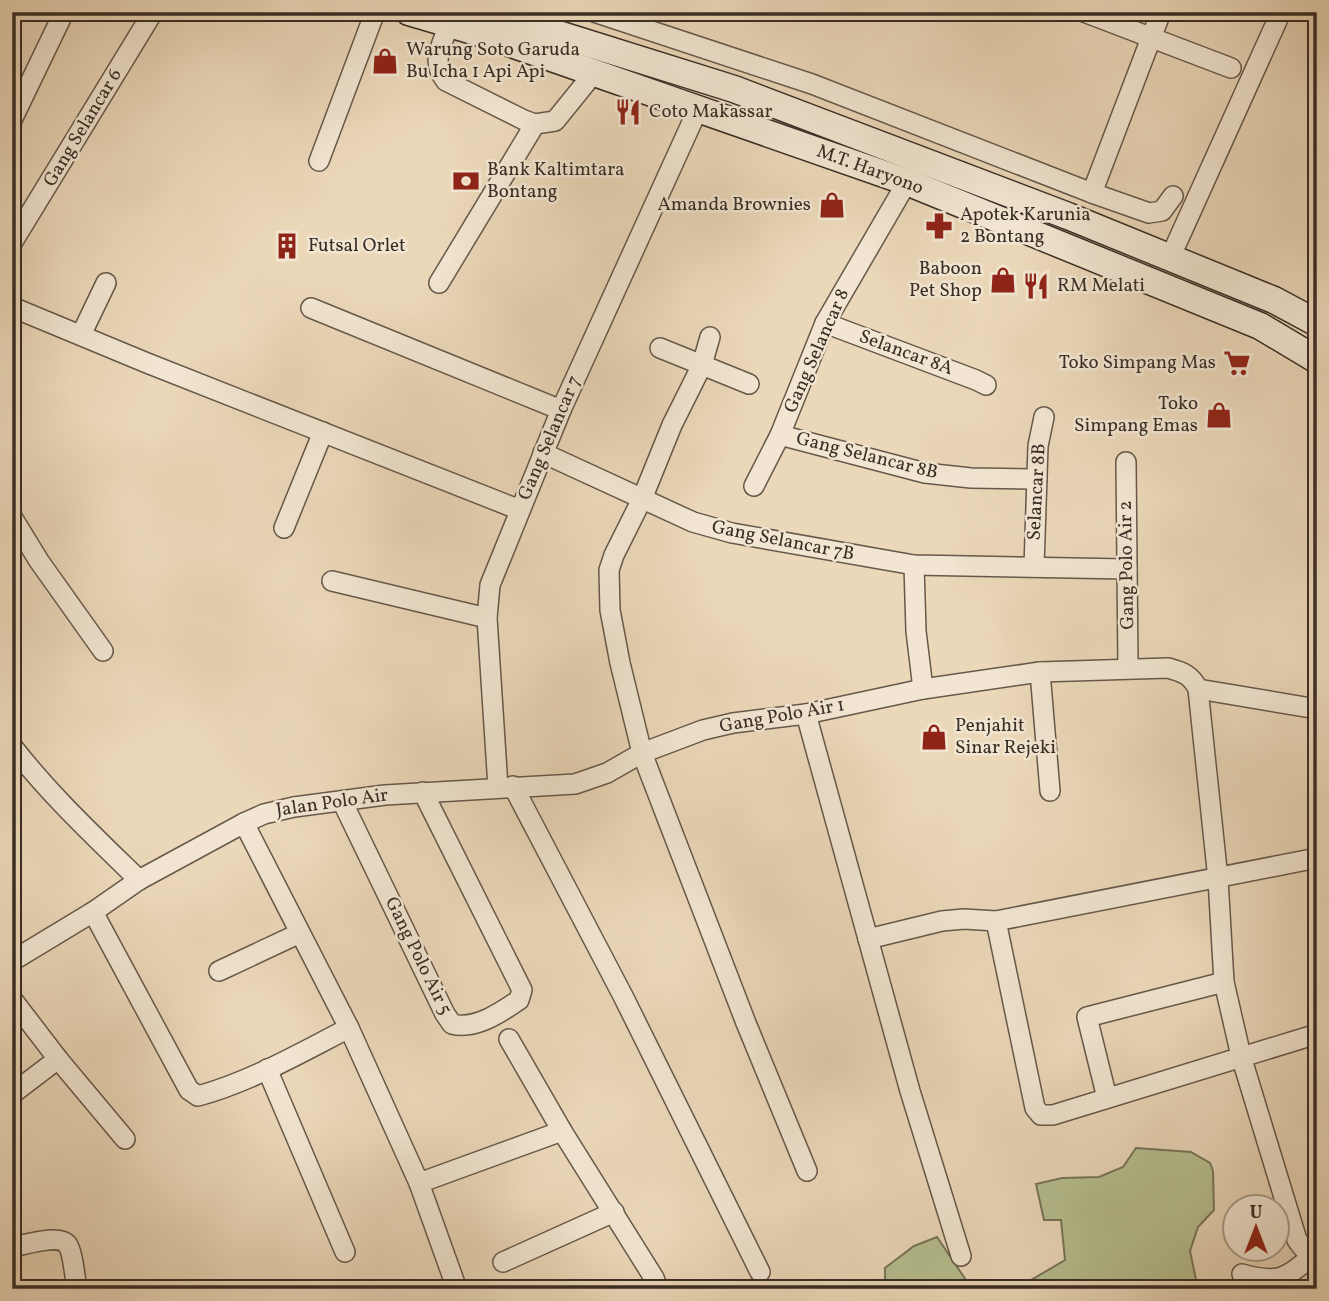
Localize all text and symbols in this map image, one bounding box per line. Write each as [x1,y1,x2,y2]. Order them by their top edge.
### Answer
place label: Warung Soto Garuda Bu Icha 1 Api Api [406,37,580,85]
shop icon: Warung Soto Garuda Bu Icha 1 Api Api [370,46,400,76]
street label: Gang Selancar 6 [37,64,129,192]
restaurant icon: Coto Makassar [613,97,643,127]
place label: Coto Makassar [649,99,773,125]
street label: M.T. Haryono [813,139,927,201]
place label: Bank Kaltimtara Bontang [487,157,625,205]
bank icon: Bank Kaltimtara Bontang [451,166,481,196]
shop icon: Amanda Brownies [817,190,847,220]
place label: Amanda Brownies [657,192,811,218]
place label: Apotek Karunia 2 Bontang [960,202,1091,250]
pharmacy icon: Apotek Karunia 2 Bontang [924,211,954,241]
building icon: Futsal Orlet [272,231,302,261]
place label: Futsal Orlet [308,233,406,259]
place label: Baboon Pet Shop [909,256,982,304]
shop icon: Baboon Pet Shop [988,265,1018,295]
restaurant icon: RM Melati [1021,271,1051,301]
place label: RM Melati [1057,273,1145,299]
street label: Gang Selancar 8 [778,285,856,417]
street label: Selancar 8A [855,324,957,382]
supermarket icon: Toko Simpang Mas [1222,348,1252,378]
place label: Toko Simpang Mas [1059,350,1216,376]
street label: Gang Selancar 7 [512,372,588,504]
place label: Toko Simpang Emas [1074,391,1198,439]
shop icon: Toko Simpang Emas [1204,400,1234,430]
street label: Gang Selancar 8B [793,426,941,486]
street label: Selancar 8B [1021,443,1053,541]
street label: Gang Polo Air 2 [1113,500,1141,630]
street label: Gang Selancar 7B [709,514,857,568]
street label: Gang Polo Air 1 [717,692,847,740]
place label: Penjahit Sinar Rejeki [955,713,1056,761]
shop icon: Penjahit Sinar Rejeki [919,722,949,752]
street label: Jalan Polo Air [274,782,390,824]
street label: Gang Polo Air 5 [378,893,458,1019]
north arrow [1220,1192,1290,1262]
text: U [1249,1200,1263,1226]

